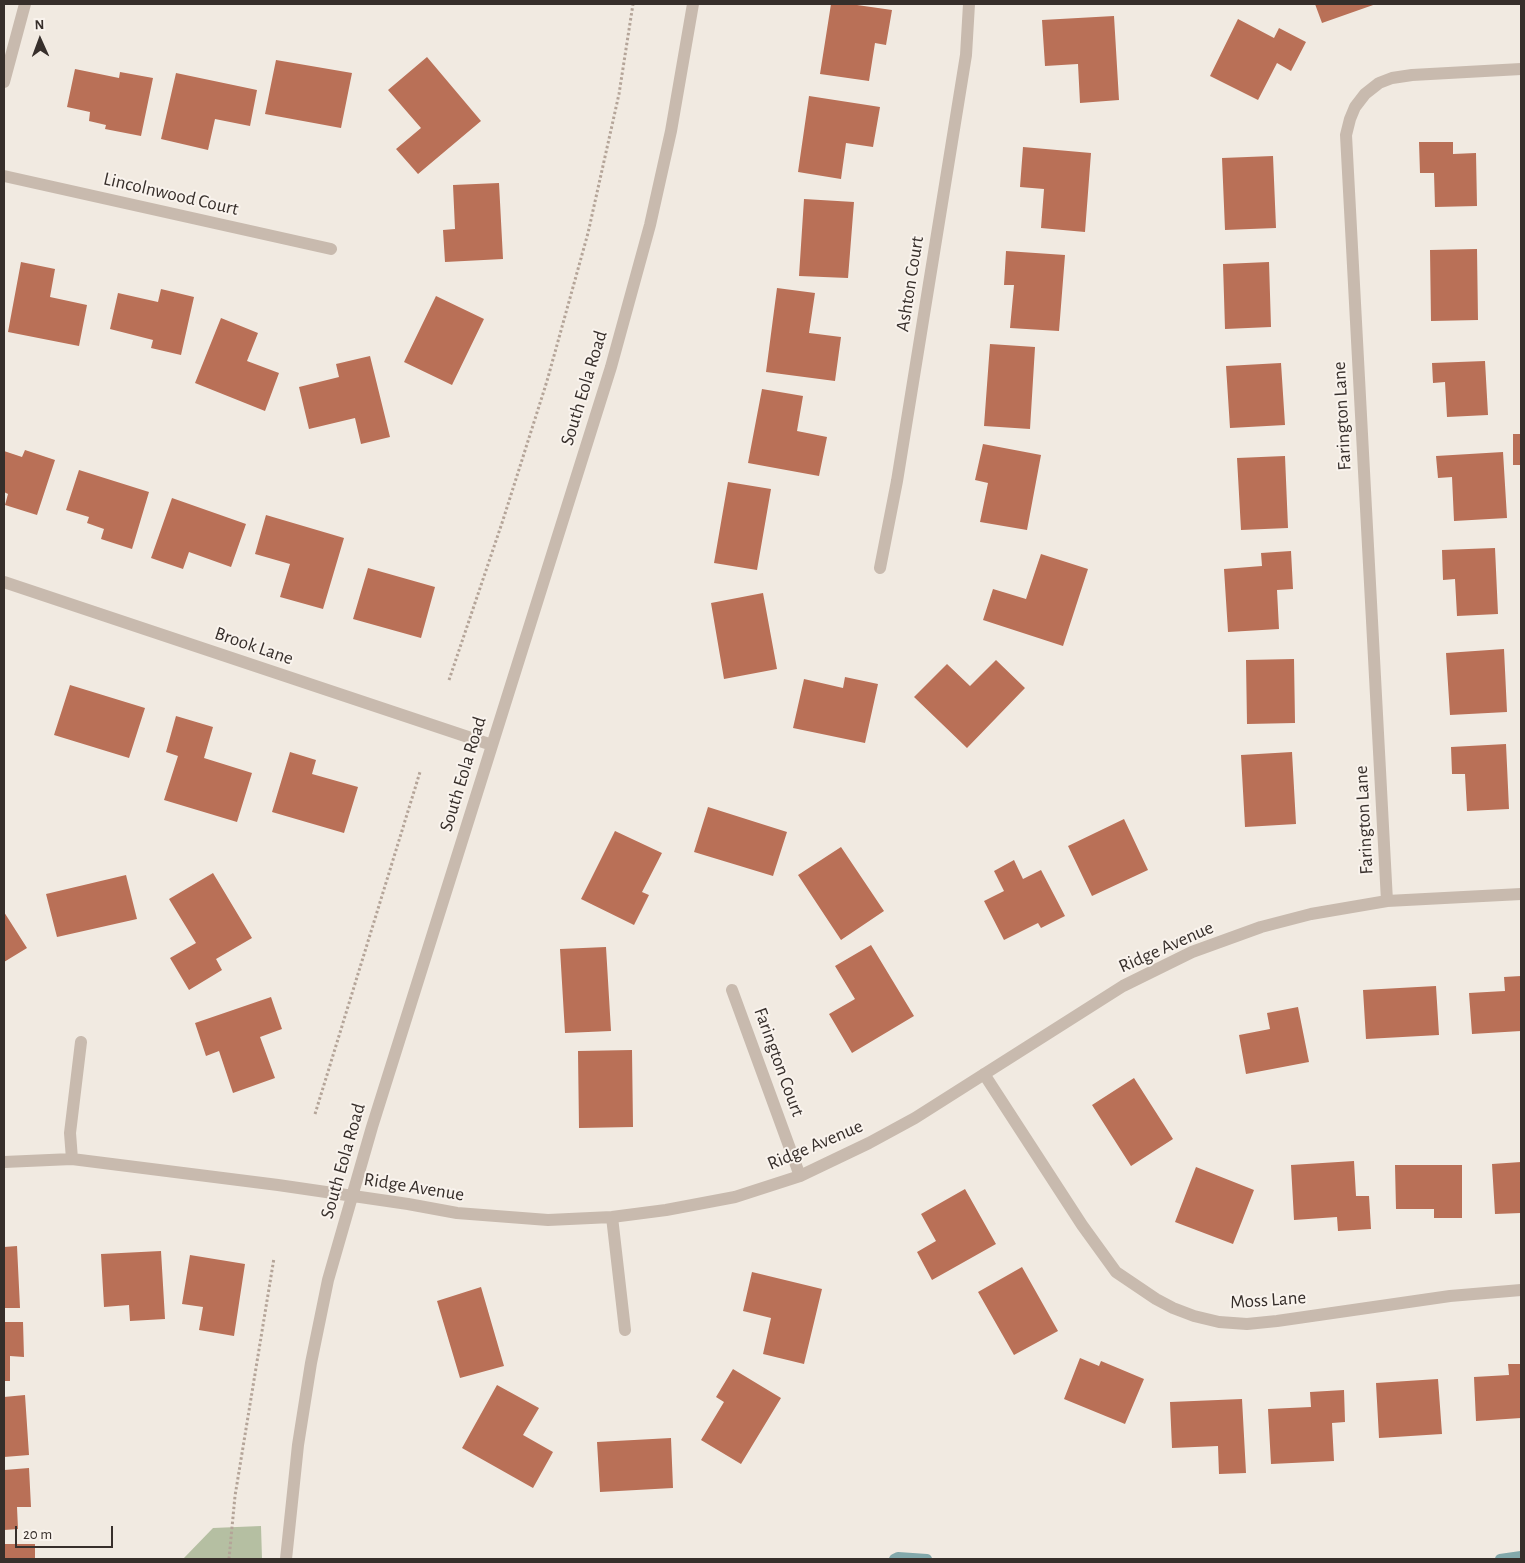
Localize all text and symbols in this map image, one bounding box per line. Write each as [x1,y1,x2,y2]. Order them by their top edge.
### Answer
north arrow [15,15,65,65]
text: N [34,18,45,32]
street label: Lincolnwood Court [101,167,241,221]
street label: Ashton Court [891,235,929,333]
street label: South Eola Road [556,328,612,448]
street label: Farington Lane [1328,361,1356,471]
street label: Brook Lane [212,622,296,670]
street label: South Eola Road [435,714,491,834]
street label: Farington Lane [1350,765,1378,875]
street label: Ridge Avenue [1115,916,1217,978]
street label: Farington Court [749,1004,809,1120]
street label: South Eola Road [316,1101,370,1221]
street label: Ridge Avenue [764,1115,866,1175]
street label: Ridge Avenue [362,1168,466,1206]
street label: Moss Lane [1229,1286,1307,1314]
scale bar [18,1516,115,1548]
text: 20 m [23,1527,52,1542]

